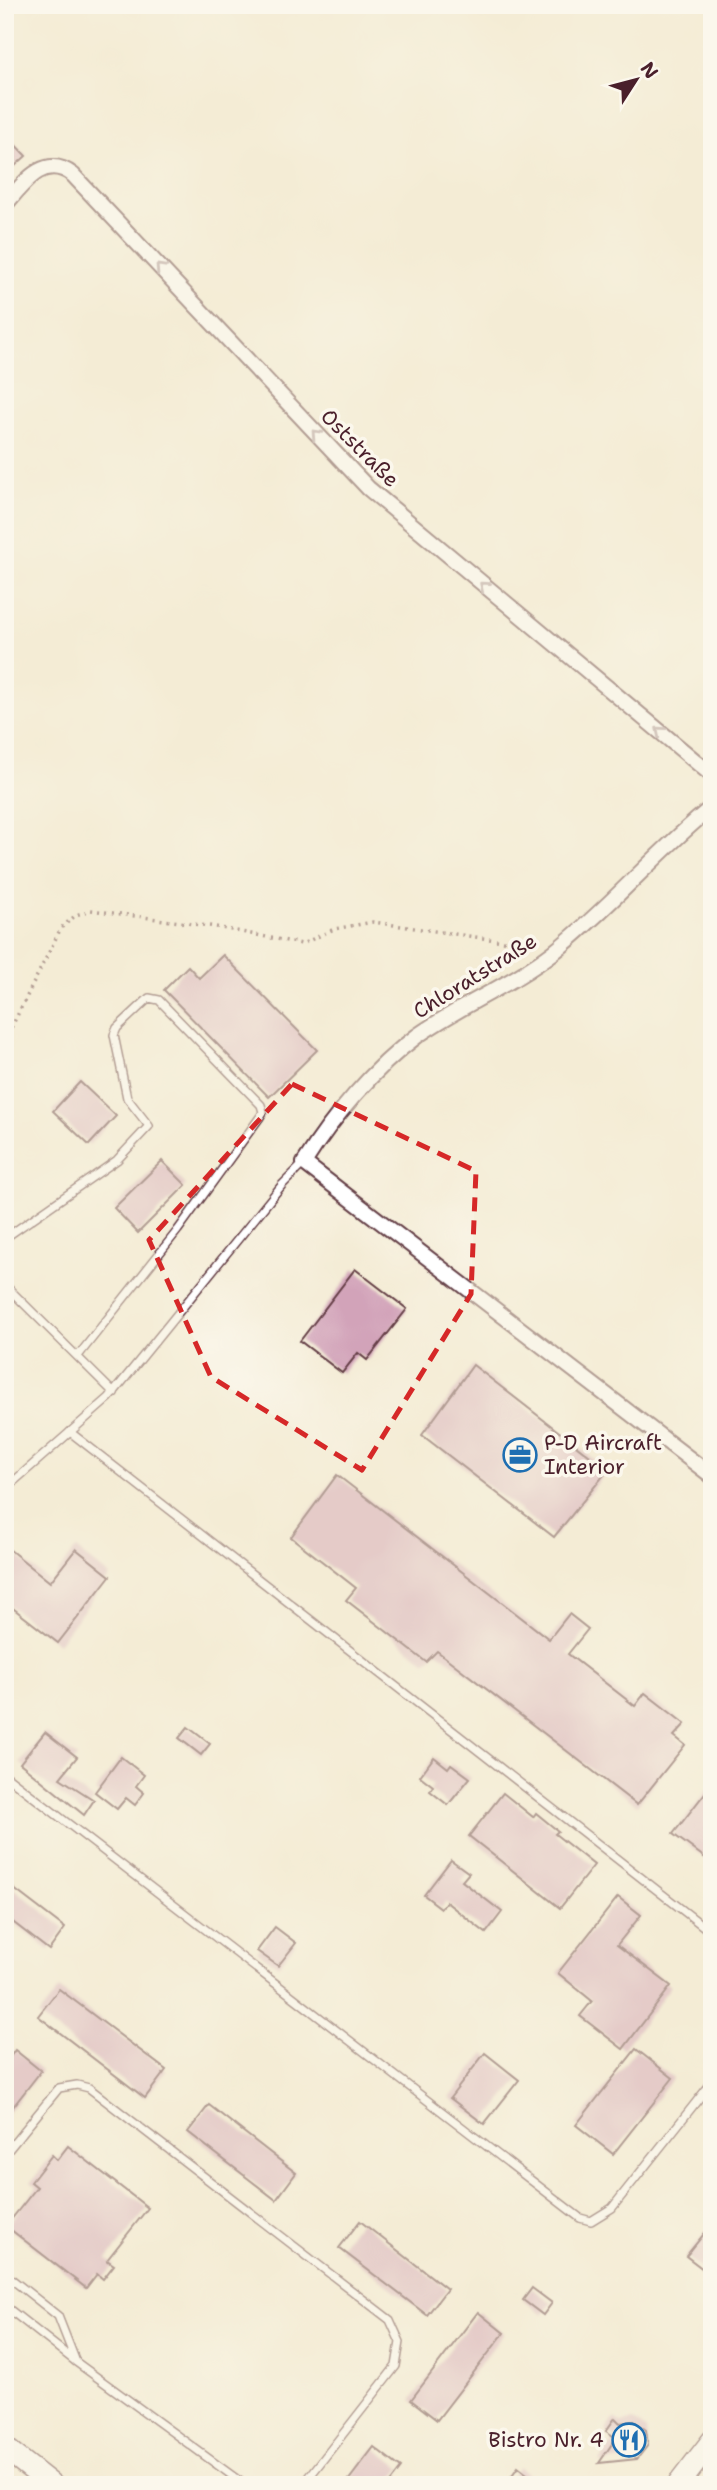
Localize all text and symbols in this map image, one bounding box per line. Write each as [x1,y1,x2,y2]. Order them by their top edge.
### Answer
north arrow [602,46,672,116]
text: N [635,57,664,84]
one-way arrow [156,263,168,276]
street label: Oststraße [315,403,405,493]
one-way arrow [311,429,324,442]
one-way arrow [480,582,493,594]
one-way arrow [655,727,668,739]
street label: Chloratstraße [408,927,542,1025]
place label: P-D Aircraft Interior [544,1429,662,1481]
office icon: P-D Aircraft Interior [501,1436,539,1474]
restaurant icon: Bistro Nr. 4 [610,2421,648,2459]
place label: Bistro Nr. 4 [488,2426,604,2454]

